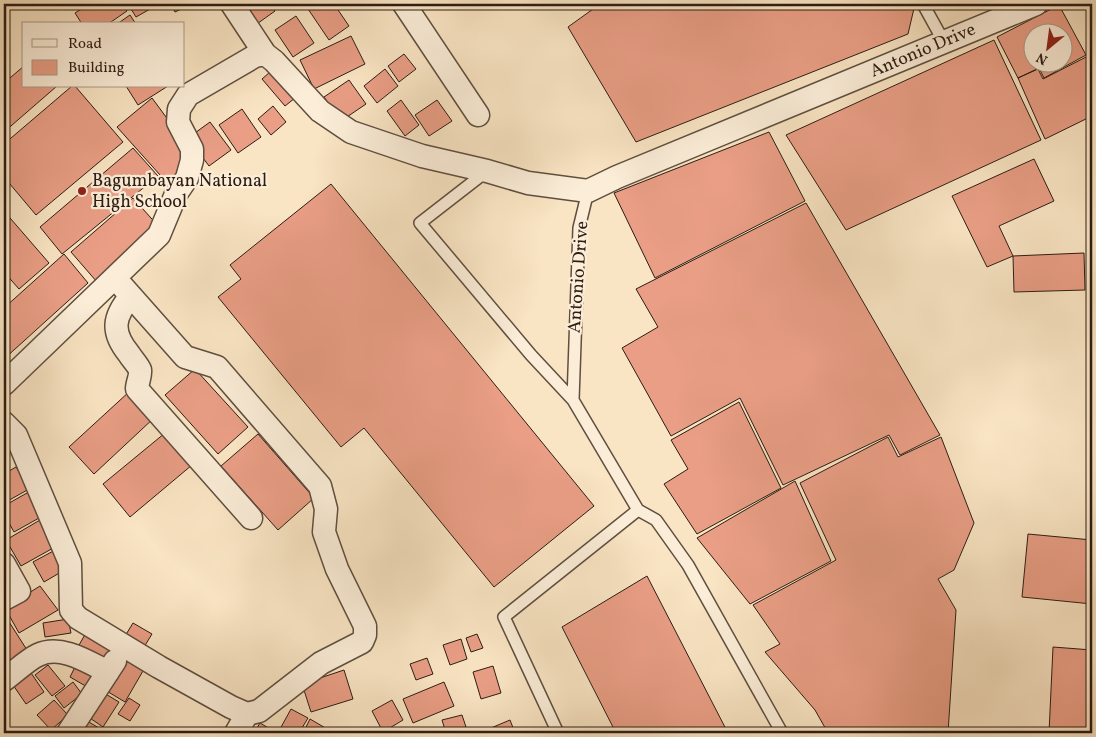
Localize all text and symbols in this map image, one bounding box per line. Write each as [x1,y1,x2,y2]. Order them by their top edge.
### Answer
street label: Antonio Drive [866,18,980,84]
legend [22,22,185,88]
north arrow [1024,22,1074,72]
text: Road [68,34,102,55]
text: N [1033,47,1051,69]
text: Building [68,58,125,79]
place label: Bagumbayan National High School [92,169,267,215]
marker: Bagumbayan National High School [76,185,88,197]
street label: Antonio Drive [563,220,595,334]

